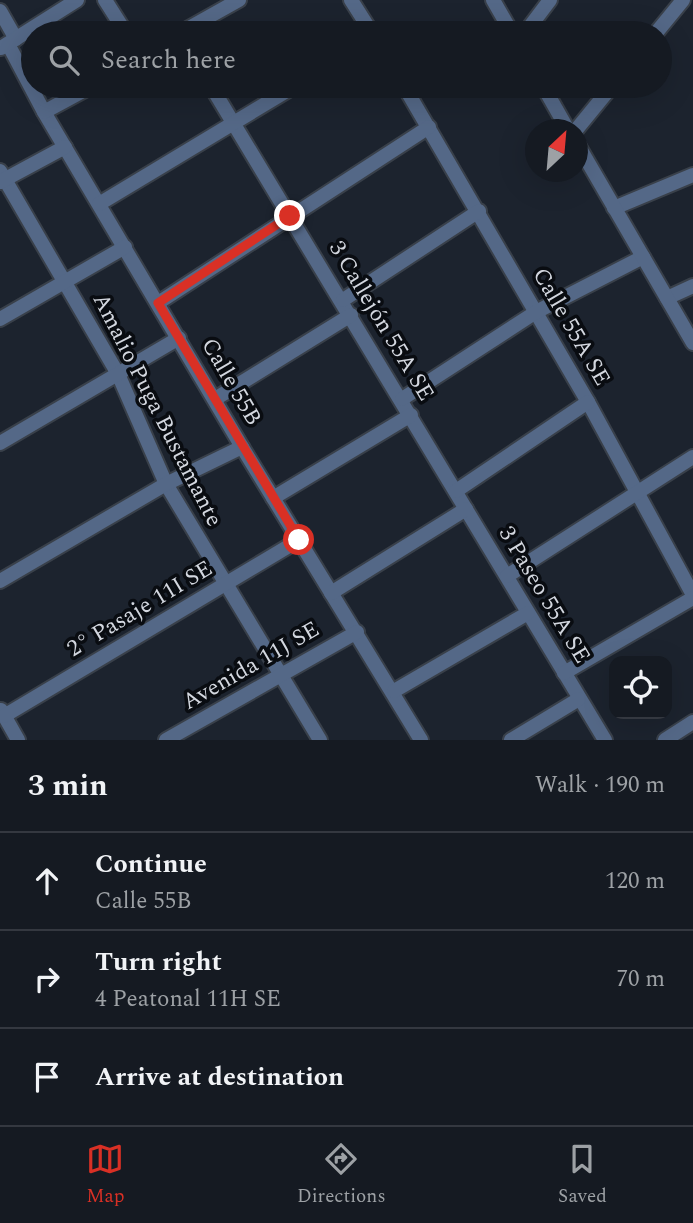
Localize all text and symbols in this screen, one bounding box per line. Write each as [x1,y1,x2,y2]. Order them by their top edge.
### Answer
search box [21,21,672,98]
text: Search here [101,40,236,80]
icon: search [45,41,83,79]
north arrow [525,119,588,182]
route end [274,200,305,231]
street label: 3 Callejón 55A SE [319,234,443,408]
street label: Calle 55A SE [523,261,619,393]
street label: Amalio Puga Bustamante [83,287,231,533]
street label: Calle 55B [192,332,270,432]
street label: 3 Paseo 55A SE [489,519,599,671]
route start [283,524,314,555]
street label: 2° Pasaje 11I SE [61,552,219,666]
street label: Avenida 11J SE [176,612,326,720]
map controls [609,656,672,719]
button: locate [609,656,672,719]
text: 3 min [28,763,108,809]
text: Walk · 190 m [535,768,665,803]
text: Continue [95,844,207,884]
icon: ahead [28,862,66,900]
text: 120 m [605,864,665,899]
text: Calle 55B [95,884,191,919]
text: Turn right [95,942,222,982]
icon: right [28,960,66,998]
text: 70 m [616,962,665,997]
text: 4 Peatonal 11H SE [95,982,281,1017]
text: Arrive at destination [95,1057,344,1097]
icon: arrive [28,1058,66,1096]
tab: Map [86,1140,125,1211]
tab: Directions [297,1140,386,1211]
tab: Saved [558,1140,607,1211]

